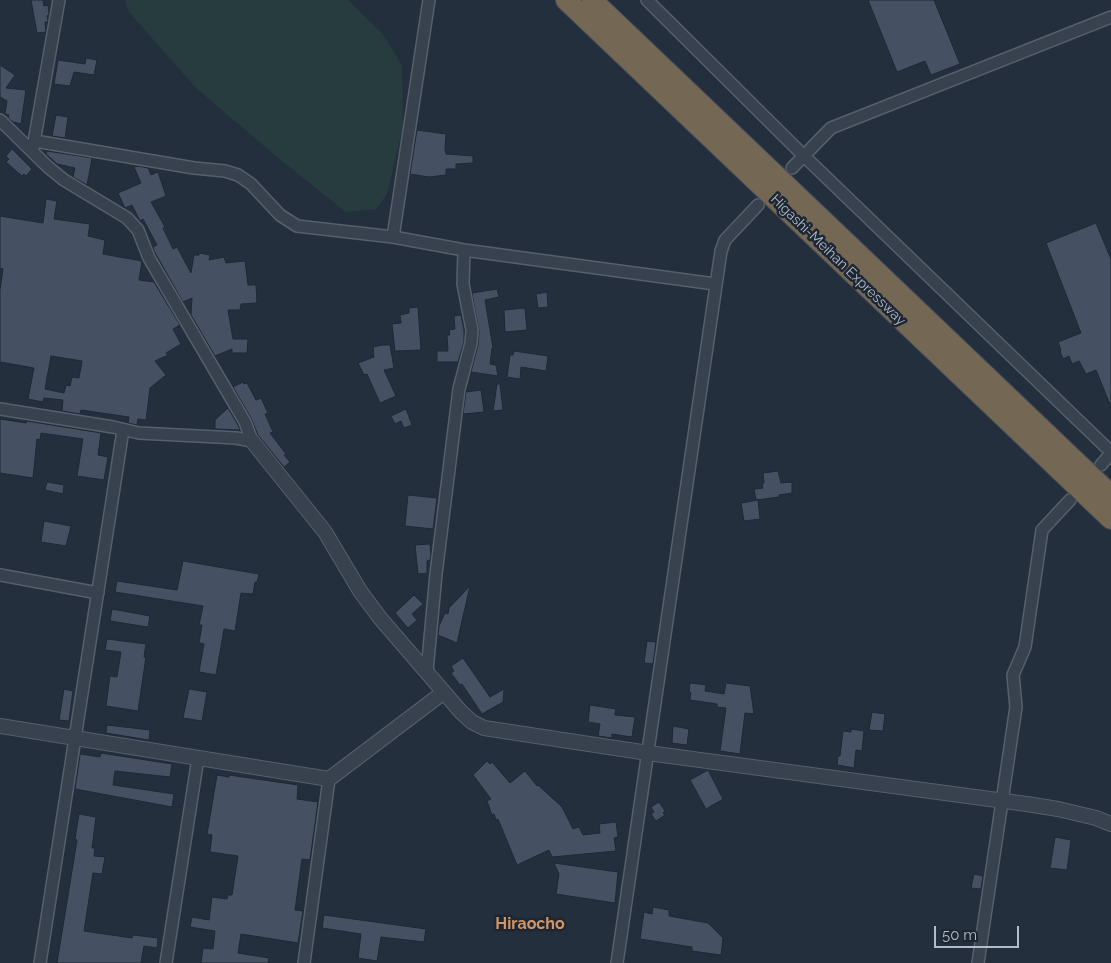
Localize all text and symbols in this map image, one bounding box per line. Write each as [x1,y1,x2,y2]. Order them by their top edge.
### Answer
street label: Higashi-Meihan Expressway [767,191,909,329]
district label: Hiraocho [495,914,565,934]
scale bar [936,916,1021,948]
text: 50 m [942,926,977,944]

